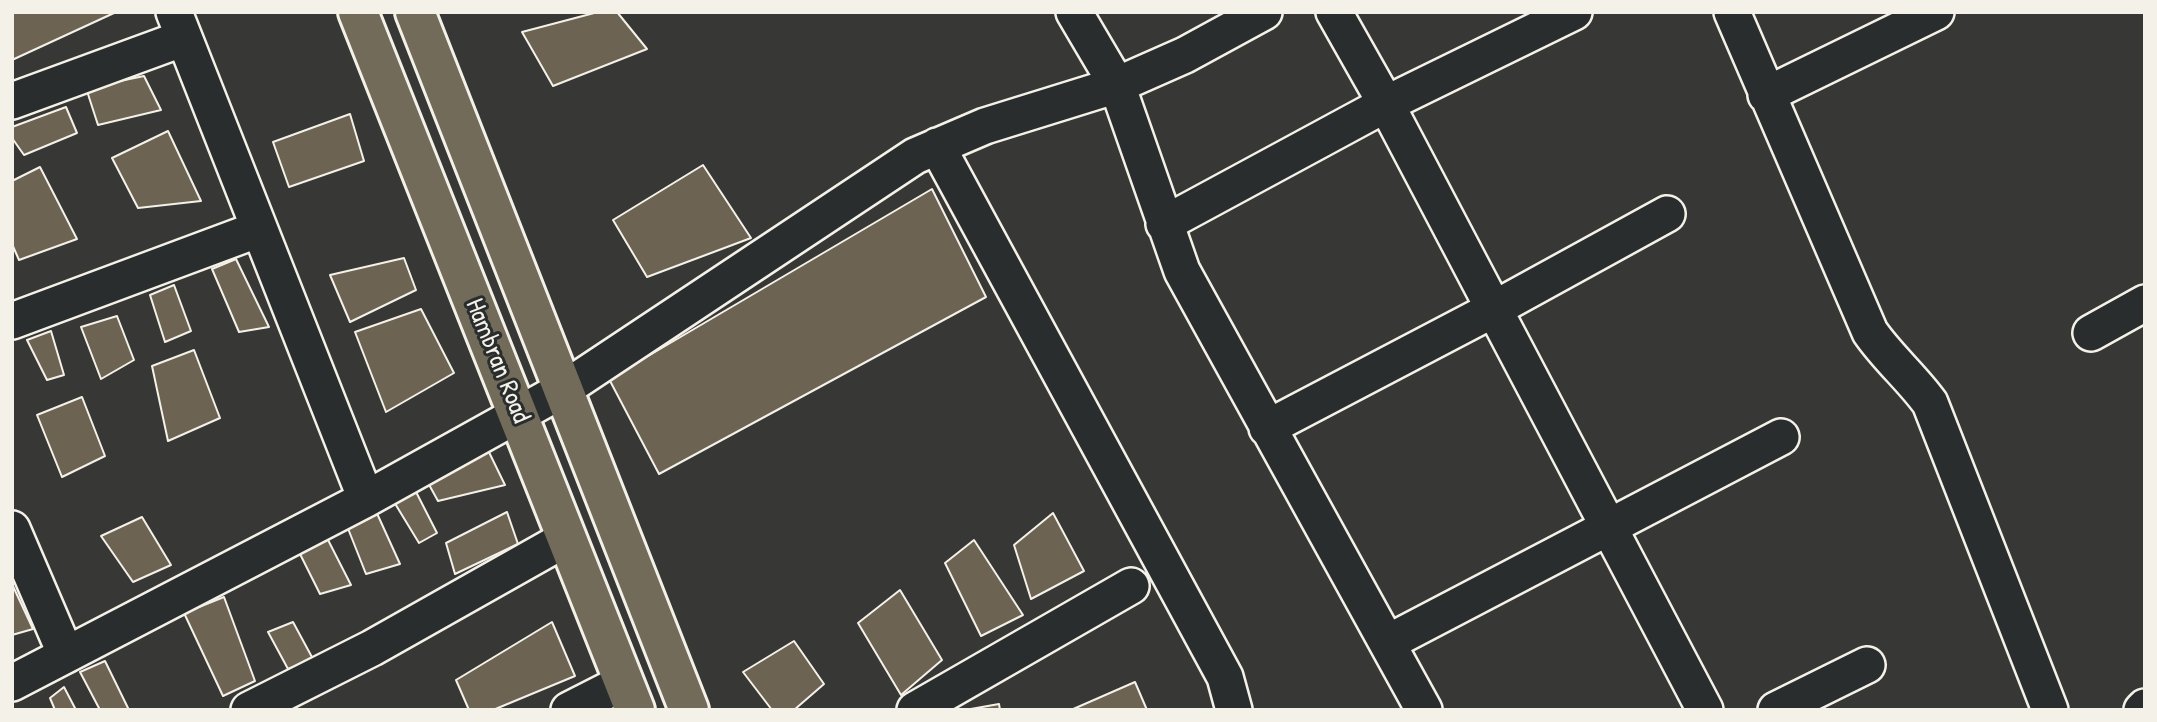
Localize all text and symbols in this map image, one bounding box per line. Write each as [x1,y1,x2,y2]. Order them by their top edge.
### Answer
street label: Hambran Road [458,294,536,428]

